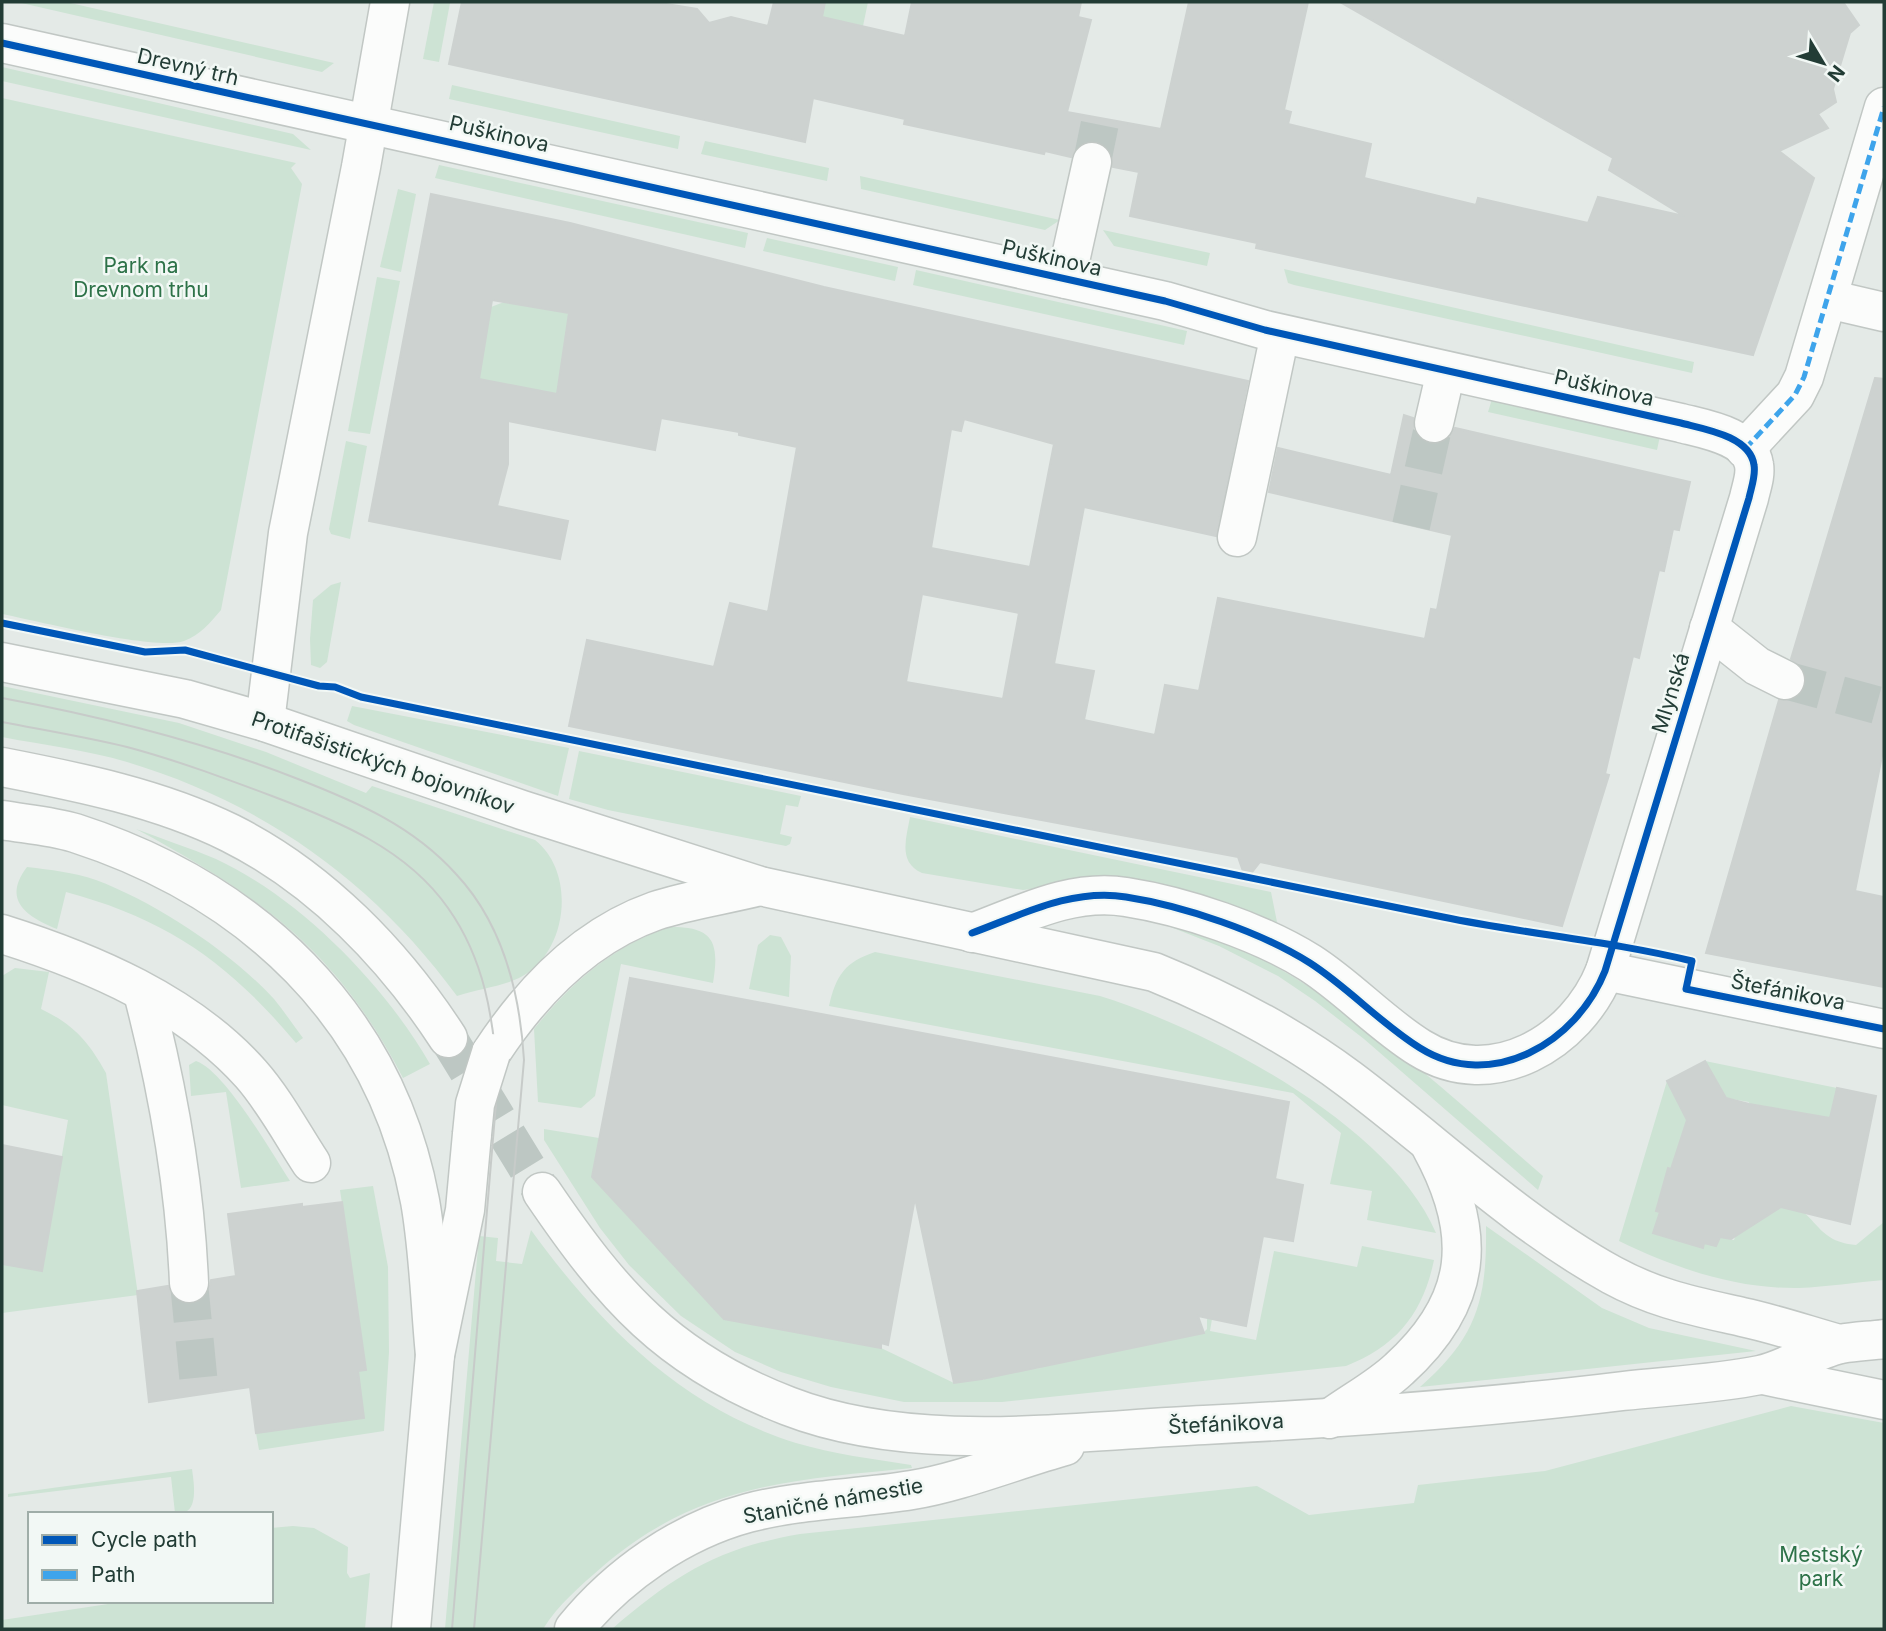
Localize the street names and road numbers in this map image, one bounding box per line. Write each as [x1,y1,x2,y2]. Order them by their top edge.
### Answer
street label: Drevný trh [135,43,241,90]
street label: Puškinova [447,110,551,157]
street label: Puškinova [1000,234,1104,281]
street label: Puškinova [1552,364,1656,411]
street label: Mlynská [1646,650,1695,736]
street label: Protifašistických bojovníkov [248,706,518,819]
street label: Štefánikova [1729,968,1847,1015]
street label: Štefánikova [1167,1408,1284,1439]
street label: Staničné námestie [741,1472,925,1529]

